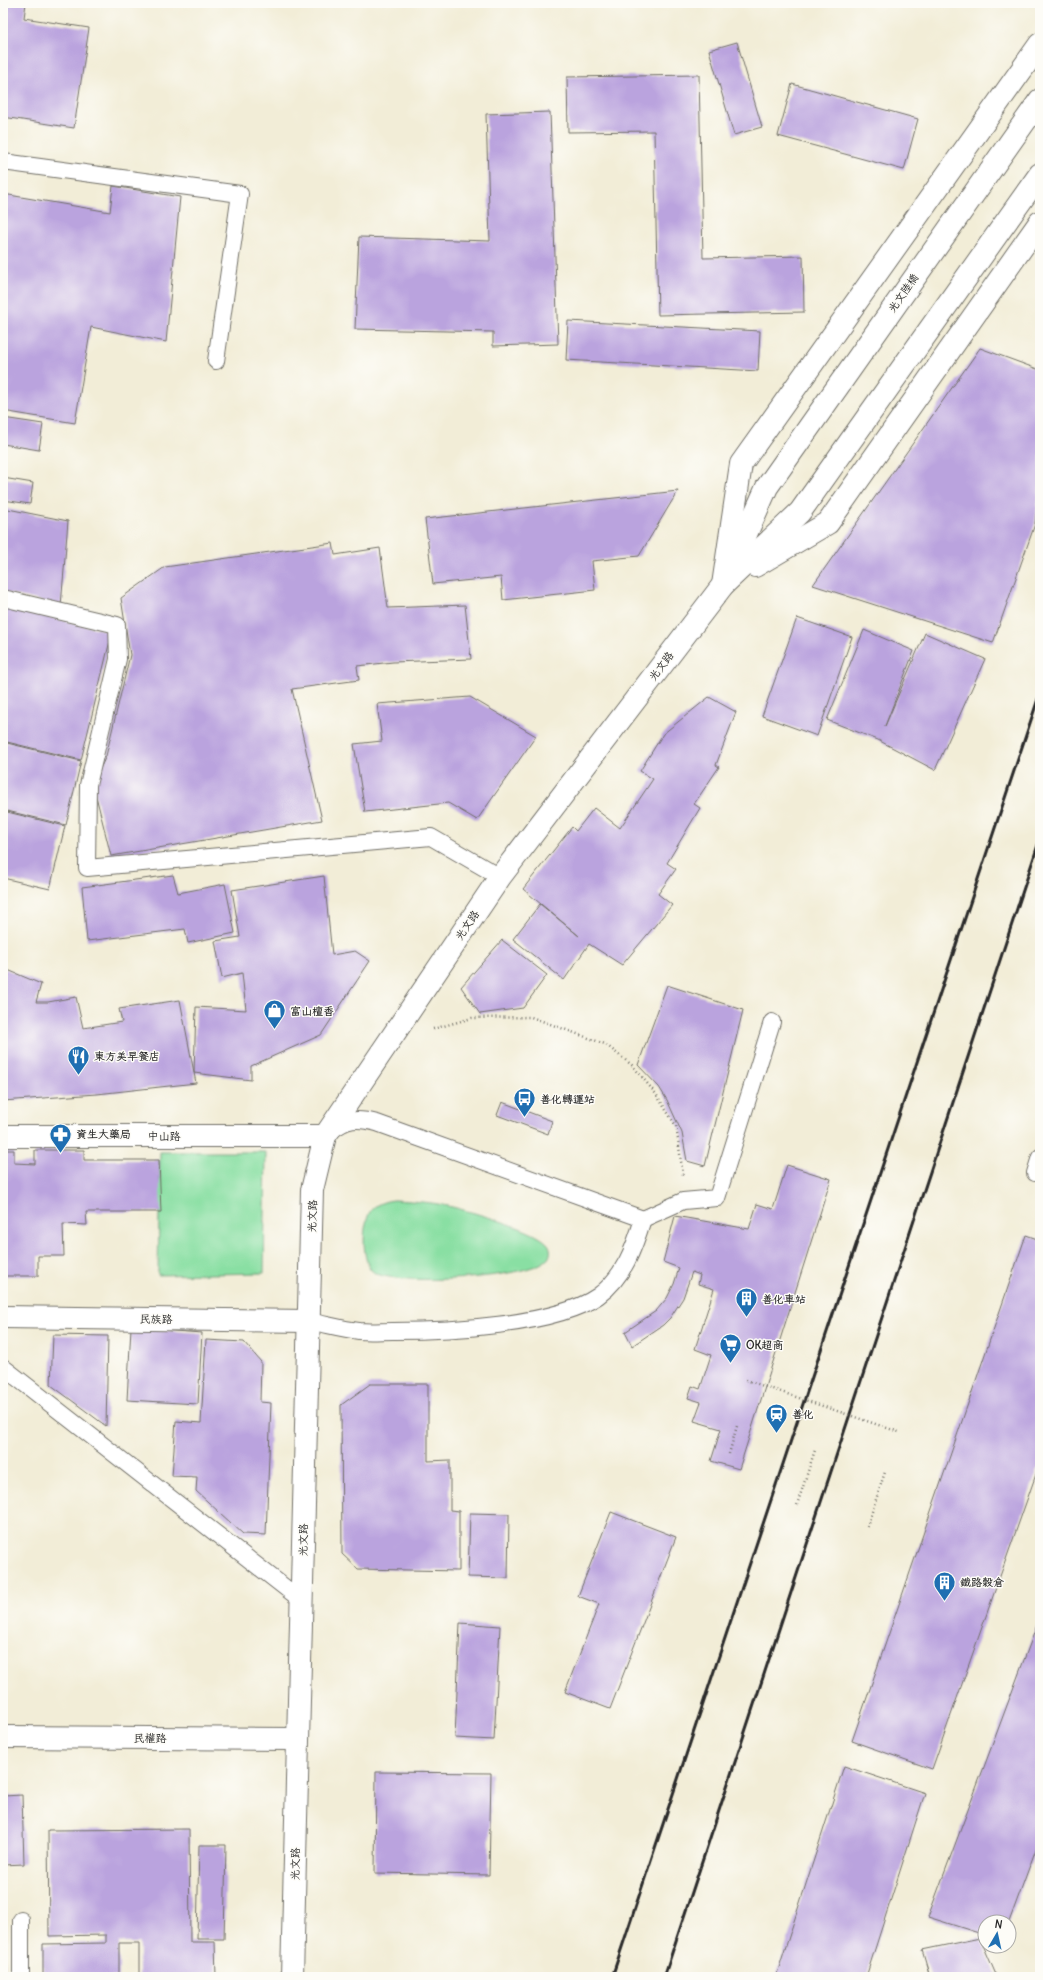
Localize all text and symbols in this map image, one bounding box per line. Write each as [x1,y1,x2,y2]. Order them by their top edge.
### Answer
street label: 光文陸橋 [885,271,921,315]
street label: 光文路 [645,649,677,683]
street label: 光文路 [452,907,482,943]
shop icon: 富山檀香 [262,998,288,1031]
place label: 富山檀香 [290,1004,334,1018]
restaurant icon: 東方美早餐店 [65,1043,91,1076]
place label: 東方美早餐店 [94,1049,160,1063]
bus stop icon: 善化轉運站 [511,1086,537,1119]
place label: 善化轉運站 [540,1092,595,1106]
pharmacy icon: 資生大藥局 [48,1121,74,1154]
place label: 資生大藥局 [76,1127,131,1141]
street label: 中山路 [148,1129,181,1143]
street label: 光文路 [304,1199,320,1233]
building icon: 善化車站 [733,1286,759,1319]
place label: 善化車站 [762,1292,806,1306]
street label: 民族路 [139,1312,173,1326]
supermarket icon: OK超商 [717,1332,743,1365]
place label: OK超商 [746,1338,783,1352]
station icon: 善化 [764,1401,790,1434]
place label: 善化 [792,1407,814,1421]
street label: 光文路 [296,1523,310,1557]
building icon: 鐵路穀倉 [932,1569,958,1602]
place label: 鐵路穀倉 [960,1575,1004,1589]
street label: 民權路 [134,1731,167,1745]
street label: 光文路 [288,1847,302,1881]
north arrow [977,1914,1017,1954]
text: N [994,1917,1003,1932]

